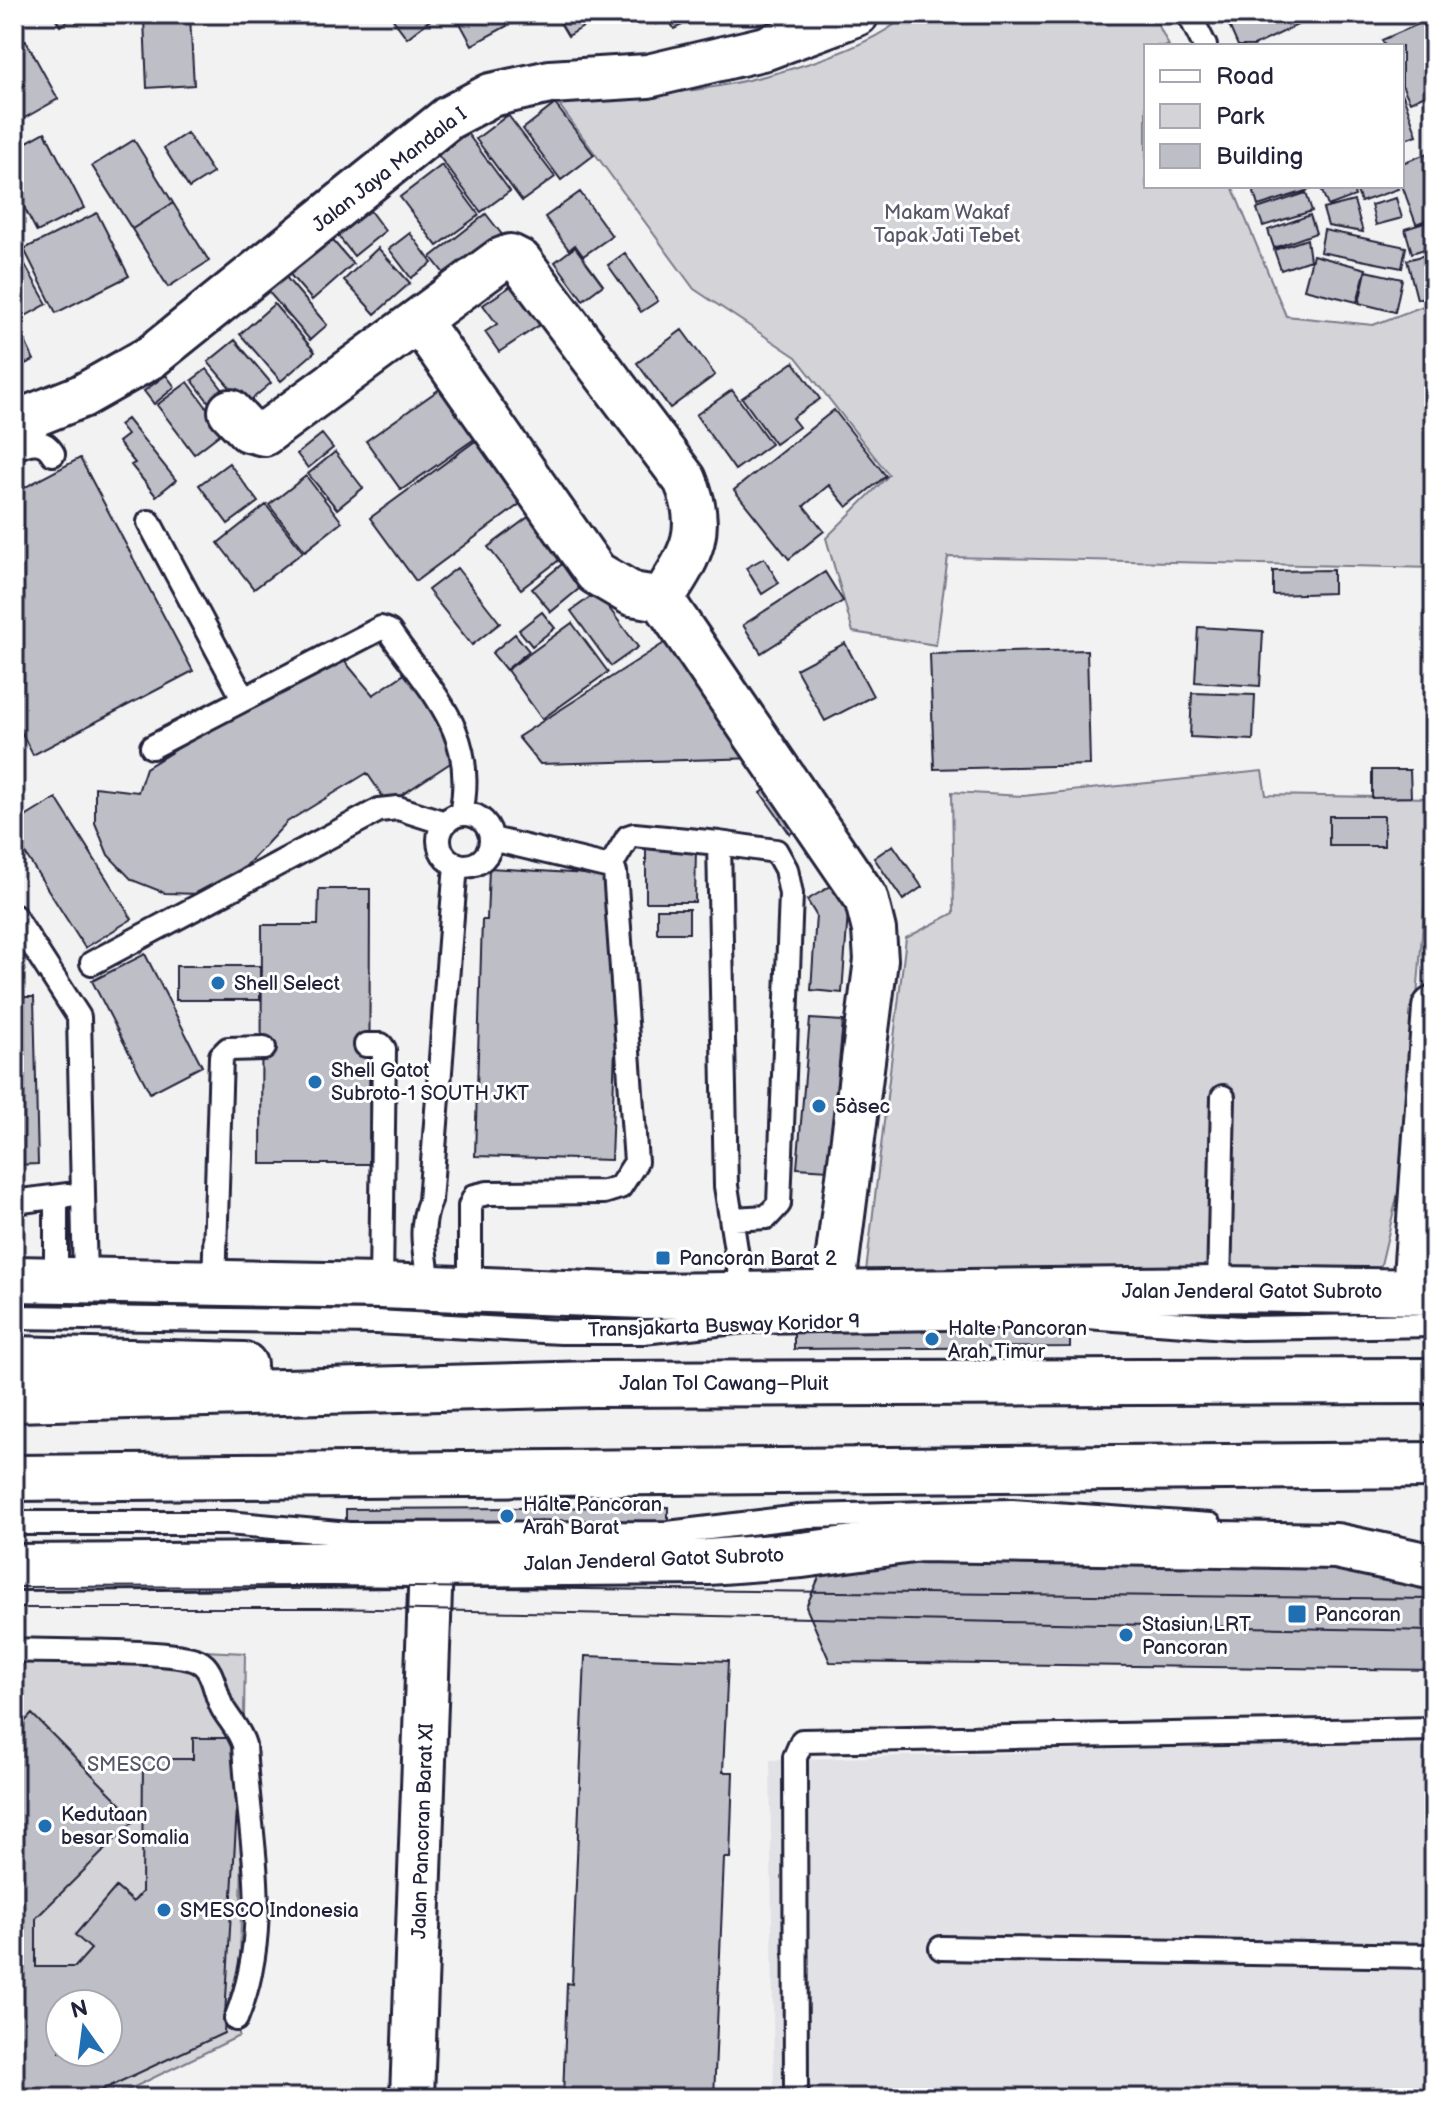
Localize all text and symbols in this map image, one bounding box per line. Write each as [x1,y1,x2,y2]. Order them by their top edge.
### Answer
legend [1144,44,1404,188]
text: Road [1216,62,1274,91]
street label: Jalan Jaya Mandala I [308,102,472,237]
text: Park [1216,102,1264,131]
text: Building [1216,142,1303,171]
park label: Makam Wakaf Tapak Jati Tebet [874,201,1020,248]
place label: Shell Select [234,972,340,996]
marker: Shell Select [209,974,227,992]
place label: Shell Gatot Subroto-1 SOUTH JKT [331,1059,529,1106]
marker: Shell Gatot Subroto-1 SOUTH JKT [306,1073,324,1091]
place label: 5àsec [835,1095,890,1119]
marker: 5àsec [810,1097,828,1115]
place label: Pancoran Barat 2 [679,1247,837,1271]
marker: Pancoran Barat 2 [654,1249,672,1267]
street label: Jalan Jenderal Gatot Subroto [1122,1280,1382,1304]
street label: Transjakarta Busway Koridor 9 [588,1309,860,1343]
place label: Halte Pancoran Arah Timur [948,1317,1087,1364]
marker: Halte Pancoran Arah Timur [923,1330,941,1348]
street label: Jalan Tol Cawang–Pluit [619,1372,829,1396]
place label: Halte Pancoran Arah Barat [523,1493,662,1540]
marker: Halte Pancoran Arah Barat [498,1507,516,1525]
street label: Jalan Jenderal Gatot Subroto [523,1543,785,1577]
marker: Pancoran [1286,1603,1308,1625]
place label: Pancoran [1315,1603,1401,1627]
place label: Stasiun LRT Pancoran [1142,1613,1251,1660]
marker: Stasiun LRT Pancoran [1117,1626,1135,1644]
street label: Jalan Pancoran Barat XI [407,1723,439,1939]
park label: SMESCO [87,1753,171,1777]
place label: Kedutaan besar Somalia [61,1803,189,1850]
marker: Kedutaan besar Somalia [36,1817,54,1835]
place label: SMESCO Indonesia [180,1899,359,1923]
marker: SMESCO Indonesia [155,1901,173,1919]
north arrow [44,1988,124,2068]
text: N [68,1995,91,2025]

